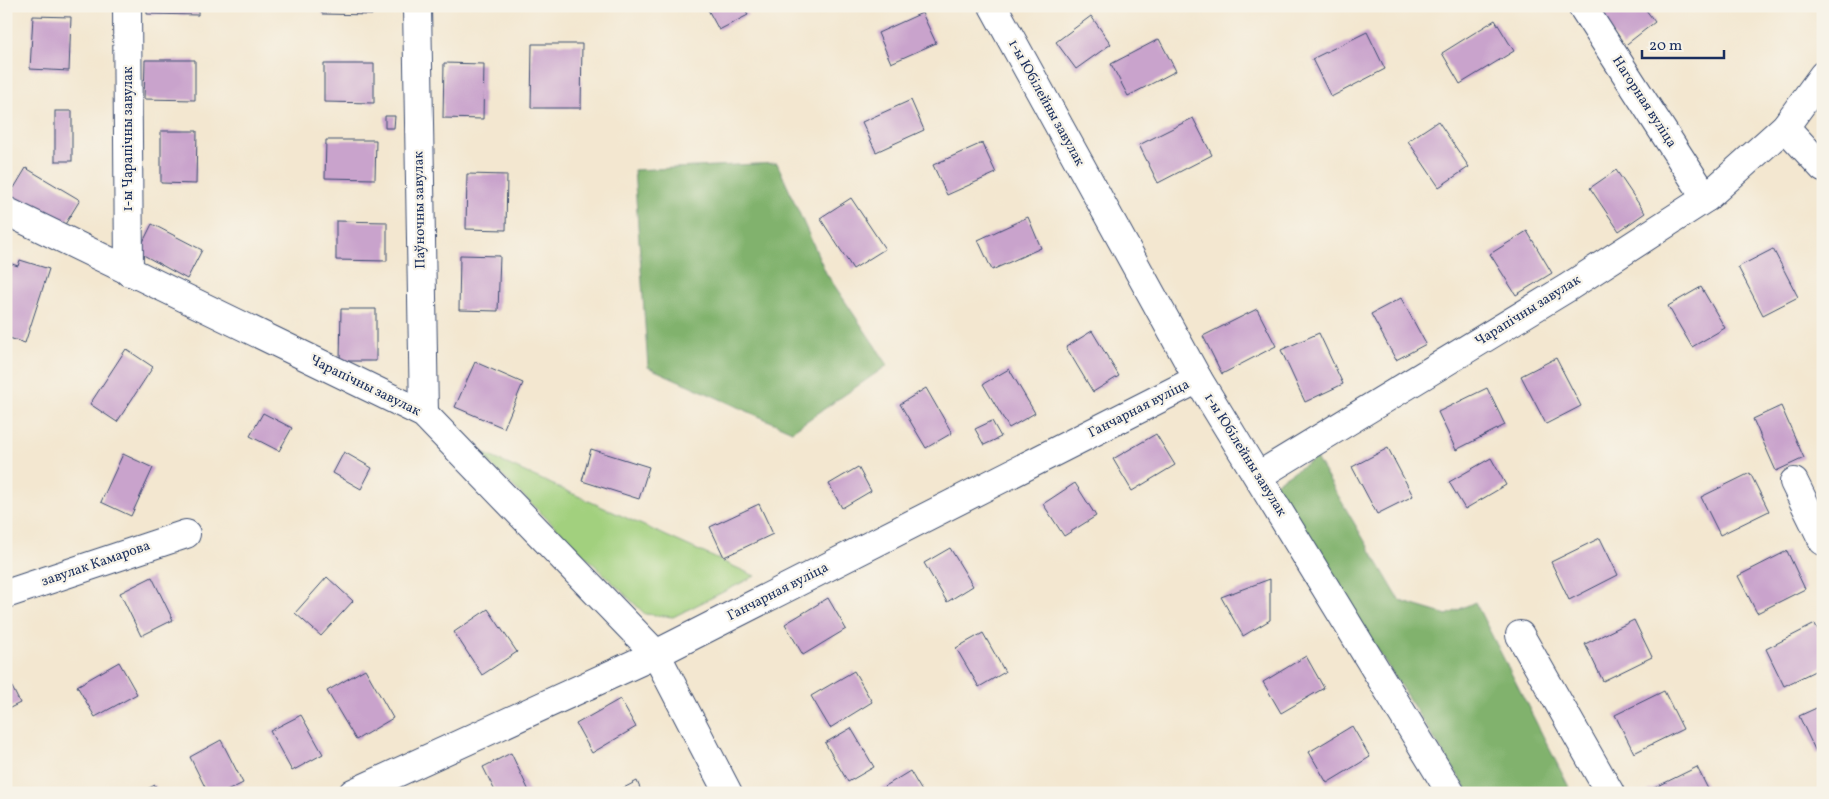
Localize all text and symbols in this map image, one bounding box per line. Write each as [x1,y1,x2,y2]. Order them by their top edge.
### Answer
scale bar [1642,28,1724,60]
street label: 1-ы Юбілейны завулак [1003,36,1089,170]
text: 20 m [1649,36,1682,57]
street label: Нагорная вуліца [1607,52,1681,152]
street label: 1-ы Чарапічны завулак [119,66,138,211]
street label: Паўночны завулак [409,150,431,269]
street label: Чарапічны завулак [1471,271,1585,351]
street label: Чарапічны завулак [306,351,424,421]
street label: Ганчарная вуліца [1085,375,1193,443]
street label: 1-ы Юбілейны завулак [1199,390,1291,521]
street label: завулак Камарова [39,536,153,591]
street label: Ганчарная вуліца [724,558,832,626]

